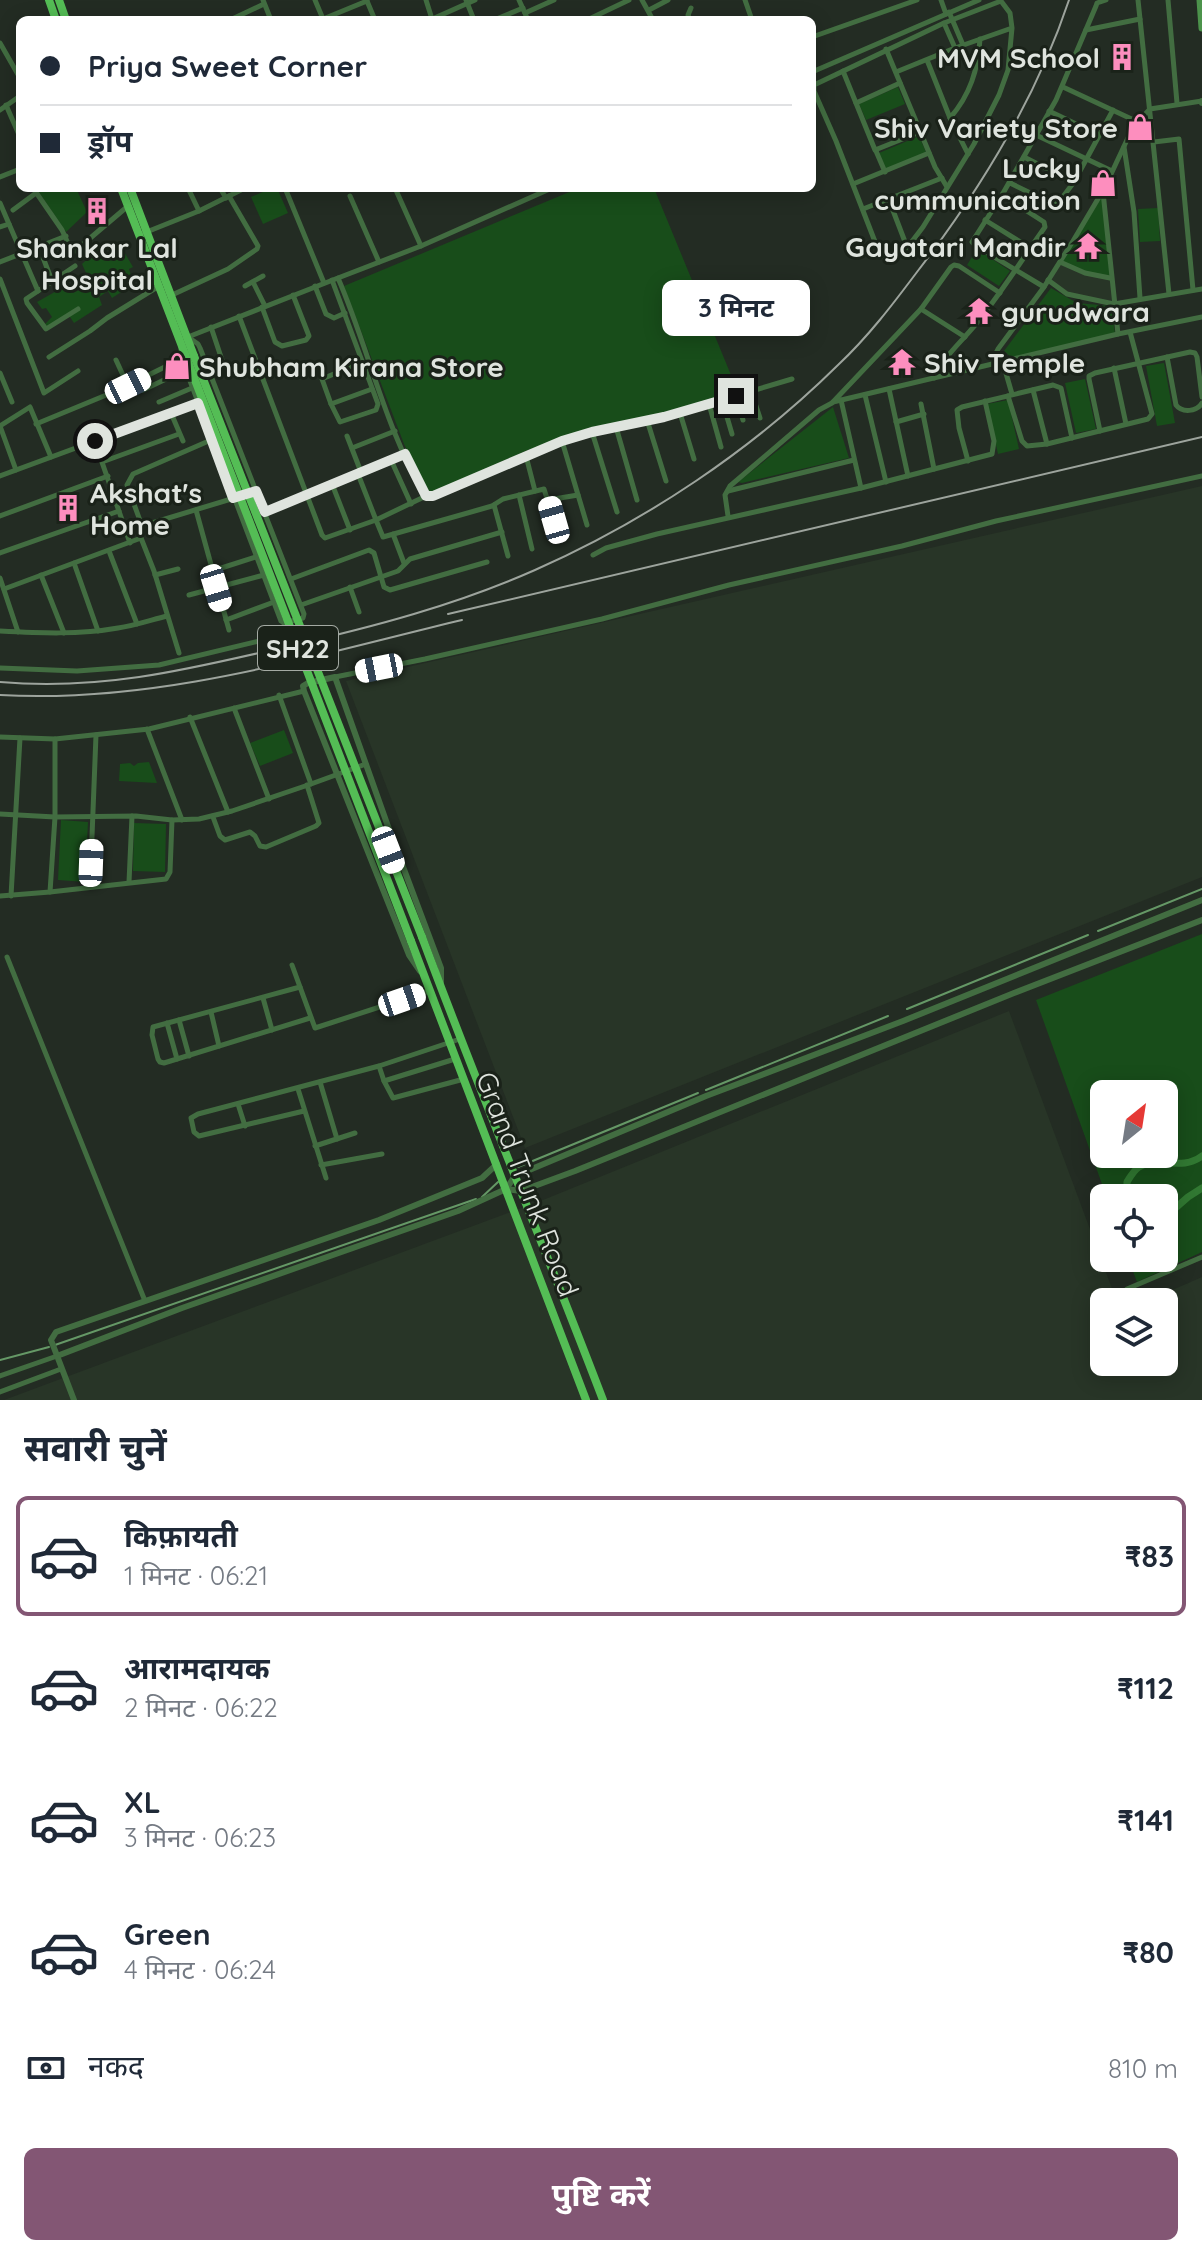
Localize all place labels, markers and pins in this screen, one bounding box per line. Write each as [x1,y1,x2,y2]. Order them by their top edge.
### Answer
place label: MVM School [937,40,1100,75]
building icon: MVM School [1107,42,1137,72]
place label: Shiv Variety Store [874,110,1118,145]
shop icon: Shiv Variety Store [1125,112,1155,142]
place label: Lucky cummunication [874,150,1081,217]
shop icon: Lucky cummunication [1088,168,1118,198]
building icon: Shankar Lal Hospital [82,196,112,226]
place label: Gayatari Mandir [845,229,1066,264]
place label: Shankar Lal Hospital [16,230,178,297]
temple icon: Gayatari Mandir [1073,231,1103,261]
place label: gurudwara [1001,294,1150,329]
temple icon: gurudwara [964,296,994,326]
place label: Shiv Temple [924,345,1085,380]
temple icon: Shiv Temple [887,347,917,377]
place label: Shubham Kirana Store [199,349,504,384]
shop icon: Shubham Kirana Store [162,351,192,381]
place label: Akshat's Home [90,475,202,542]
building icon: Akshat's Home [53,493,83,523]

